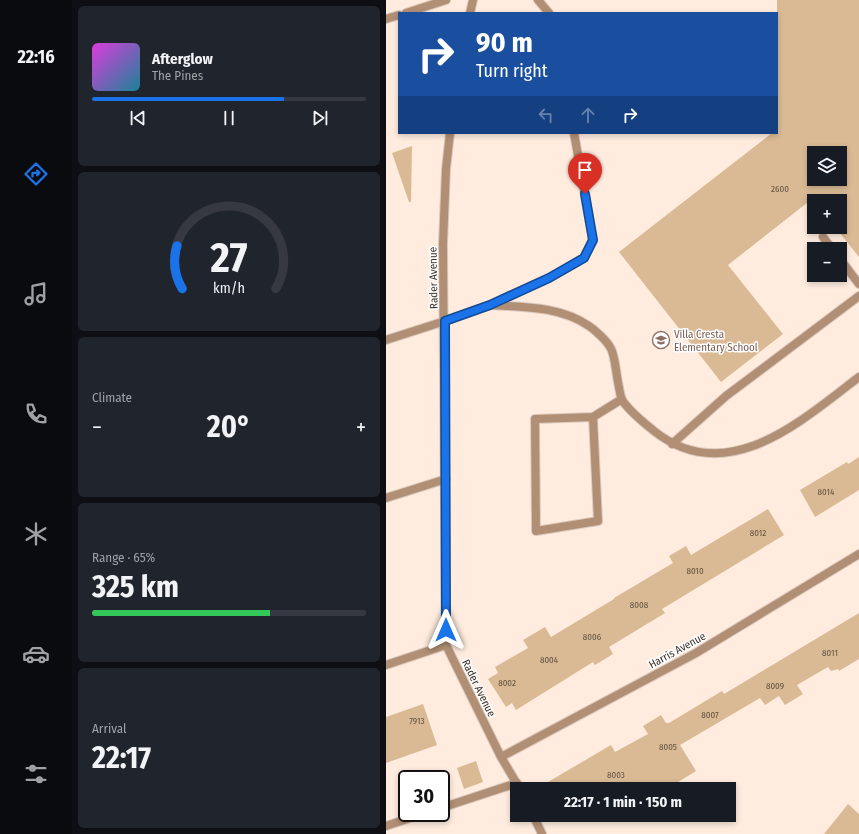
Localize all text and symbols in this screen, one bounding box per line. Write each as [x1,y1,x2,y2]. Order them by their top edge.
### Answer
text: 90 m [476,26,533,59]
icon: right [410,28,462,80]
text: 22:16 [17,46,55,68]
text: Afterglow [152,50,213,68]
text: Turn right [476,60,548,82]
text: The Pines [152,68,203,83]
icon: left [535,104,557,126]
icon: ahead [577,104,599,126]
icon: right [619,104,641,126]
icon: previous [127,107,149,129]
icon: pause [218,107,240,129]
icon: next [309,107,331,129]
map controls [807,146,847,282]
button: layers [807,146,847,186]
pin [568,153,602,194]
icon: arrive [574,159,596,181]
icon: directions [22,160,50,188]
house number: 2600 [771,184,789,194]
button: + [807,194,847,234]
text: 27 [210,233,248,283]
button: − [807,242,847,282]
street label: Rader Avenue [426,247,441,309]
icon: music [22,280,50,308]
text: km/h [213,280,245,297]
place label: Villa Cresta Elementary School [674,328,758,354]
school or university icon: Villa Cresta Elementary School [651,330,671,350]
text: Climate [92,390,132,405]
icon: phone [22,400,50,428]
text: 20° [207,409,251,445]
text: − [92,414,102,441]
text: + [356,414,366,441]
house number: 8014 [818,487,835,497]
icon: climate [22,520,50,548]
house number: 8012 [750,528,766,538]
text: Range · 65% [92,550,155,565]
house number: 8010 [686,566,704,576]
text: 325 km [92,569,179,605]
house number: 8008 [630,600,649,610]
position arrow [425,609,467,651]
street label: Harris Avenue [647,630,708,671]
house number: 8006 [583,632,602,642]
icon: car [22,640,50,668]
house number: 8011 [822,648,838,658]
house number: 8004 [540,655,559,665]
street label: Rader Avenue [459,657,498,719]
house number: 8002 [498,678,516,688]
house number: 8009 [766,681,784,691]
house number: 8007 [701,710,719,720]
house number: 7913 [409,716,425,726]
text: Arrival [92,721,126,736]
text: 22:17 [92,740,151,776]
house number: 8005 [659,742,677,752]
icon: filters [22,760,50,788]
speed limit sign: 30 [398,770,450,822]
house number: 8003 [607,770,625,780]
text: 22:17 · 1 min · 150 m [564,793,682,811]

